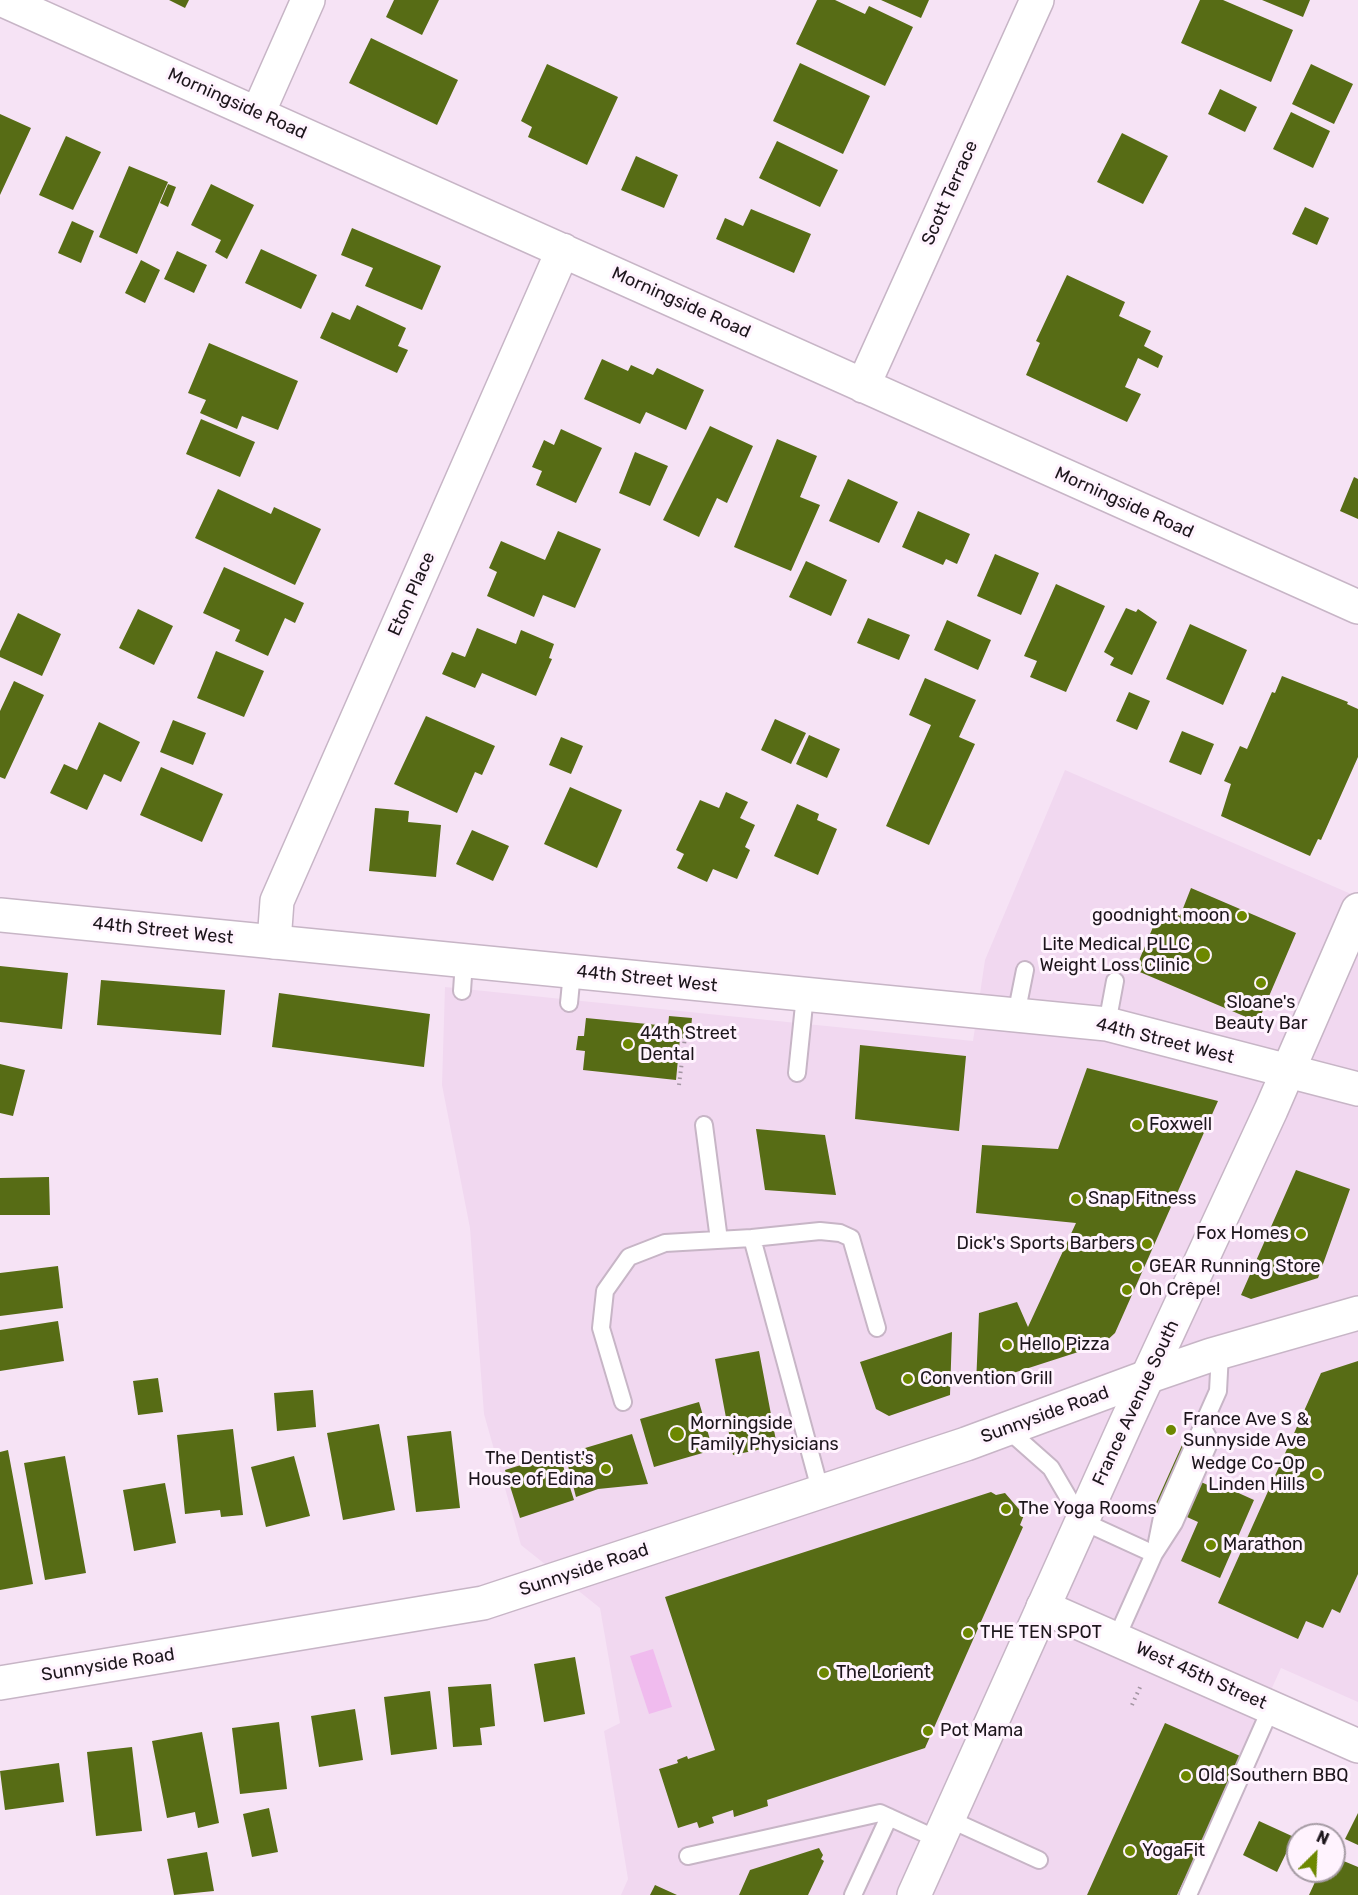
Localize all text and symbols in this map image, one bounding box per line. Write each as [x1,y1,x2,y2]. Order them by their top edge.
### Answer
street label: Morningside Road [164,64,310,144]
street label: Scott Terrace [917,137,983,249]
street label: Morningside Road [608,263,754,343]
street label: Morningside Road [1051,463,1197,543]
street label: Eton Place [384,549,440,639]
place label: goodnight moon [1092,905,1230,927]
marker: goodnight moon [1235,909,1249,923]
street label: 44th Street West [91,913,235,949]
place label: Lite Medical PLLC Weight Loss Clinic [1040,934,1190,976]
marker: Lite Medical PLLC Weight Loss Clinic [1194,946,1212,964]
street label: 44th Street West [575,961,719,997]
marker: Sloane's Beauty Bar [1254,976,1268,990]
place label: Sloane's Beauty Bar [1214,992,1308,1034]
street label: 44th Street West [1094,1013,1236,1069]
place label: 44th Street Dental [640,1023,737,1066]
marker: 44th Street Dental [621,1037,635,1051]
place label: Foxwell [1149,1114,1212,1136]
marker: Foxwell [1130,1118,1144,1132]
place label: Snap Fitness [1088,1188,1196,1210]
marker: Snap Fitness [1069,1192,1083,1206]
place label: Fox Homes [1196,1223,1289,1245]
marker: Fox Homes [1294,1227,1308,1241]
place label: Dick's Sports Barbers [957,1233,1135,1255]
marker: Dick's Sports Barbers [1140,1237,1154,1251]
place label: GEAR Running Store [1149,1256,1321,1278]
marker: GEAR Running Store [1130,1260,1144,1274]
place label: Oh Crêpe! [1139,1279,1221,1301]
marker: Oh Crêpe! [1120,1283,1134,1297]
street label: France Avenue South [1088,1317,1184,1489]
place label: Hello Pizza [1019,1334,1110,1356]
marker: Hello Pizza [1000,1338,1014,1352]
place label: Convention Grill [920,1368,1053,1390]
marker: Convention Grill [901,1372,915,1386]
street label: Sunnyside Road [978,1382,1112,1448]
place label: France Ave S & Sunnyside Ave [1183,1409,1309,1452]
place label: Morningside Family Physicians [690,1413,839,1456]
marker: France Ave S & Sunnyside Ave [1164,1423,1178,1437]
marker: Morningside Family Physicians [668,1425,686,1443]
place label: The Dentist's House of Edina [468,1448,594,1490]
place label: Wedge Co-Op Linden Hills [1191,1453,1305,1496]
marker: The Dentist's House of Edina [599,1462,613,1476]
marker: Wedge Co-Op Linden Hills [1310,1467,1324,1481]
place label: The Yoga Rooms [1018,1498,1157,1520]
marker: The Yoga Rooms [999,1502,1013,1516]
place label: Marathon [1223,1534,1303,1556]
marker: Marathon [1204,1538,1218,1552]
street label: Sunnyside Road [517,1539,651,1601]
place label: THE TEN SPOT [980,1622,1102,1644]
marker: THE TEN SPOT [961,1626,975,1640]
street label: West 45th Street [1132,1637,1270,1715]
street label: Sunnyside Road [40,1644,176,1686]
place label: The Lorient [836,1662,931,1684]
marker: The Lorient [817,1666,831,1680]
place label: Pot Mama [940,1720,1023,1742]
marker: Pot Mama [921,1724,935,1738]
place label: Old Southern BBQ [1198,1765,1349,1787]
marker: Old Southern BBQ [1179,1769,1193,1783]
north arrow [1286,1823,1346,1883]
text: N [1314,1827,1332,1849]
place label: YogaFit [1142,1840,1205,1862]
marker: YogaFit [1123,1844,1137,1858]

